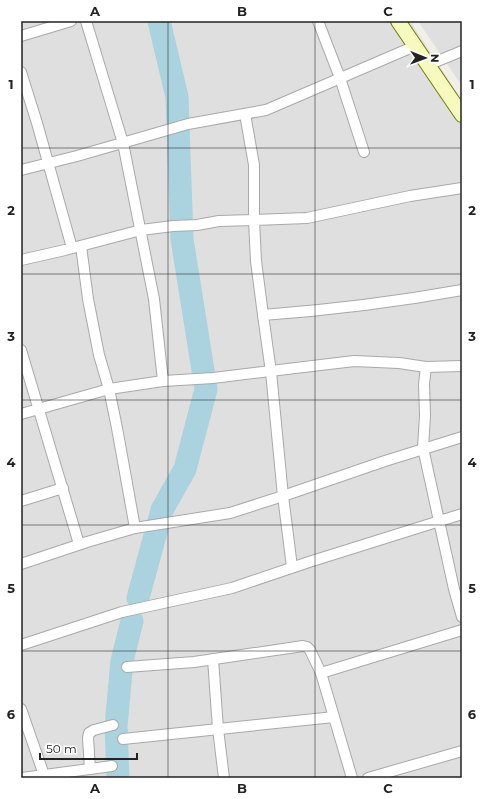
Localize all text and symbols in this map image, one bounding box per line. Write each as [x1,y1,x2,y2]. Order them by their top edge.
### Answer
text: A [89,3,101,19]
text: B [237,3,247,19]
text: C [383,3,393,19]
north arrow [405,38,445,78]
text: N [428,54,442,63]
text: 1 [8,76,14,92]
text: 1 [469,76,475,92]
text: 2 [7,202,15,218]
text: 2 [468,202,476,218]
text: 3 [6,328,15,344]
text: 3 [467,328,476,344]
text: 4 [7,454,16,470]
text: 4 [468,454,477,470]
text: 5 [7,580,15,596]
text: 5 [468,580,476,596]
text: 6 [7,706,16,722]
text: 6 [468,706,477,722]
scale bar [40,735,137,761]
text: 50 m [46,741,77,756]
text: A [89,780,101,796]
text: B [237,780,247,796]
text: C [383,780,393,796]

